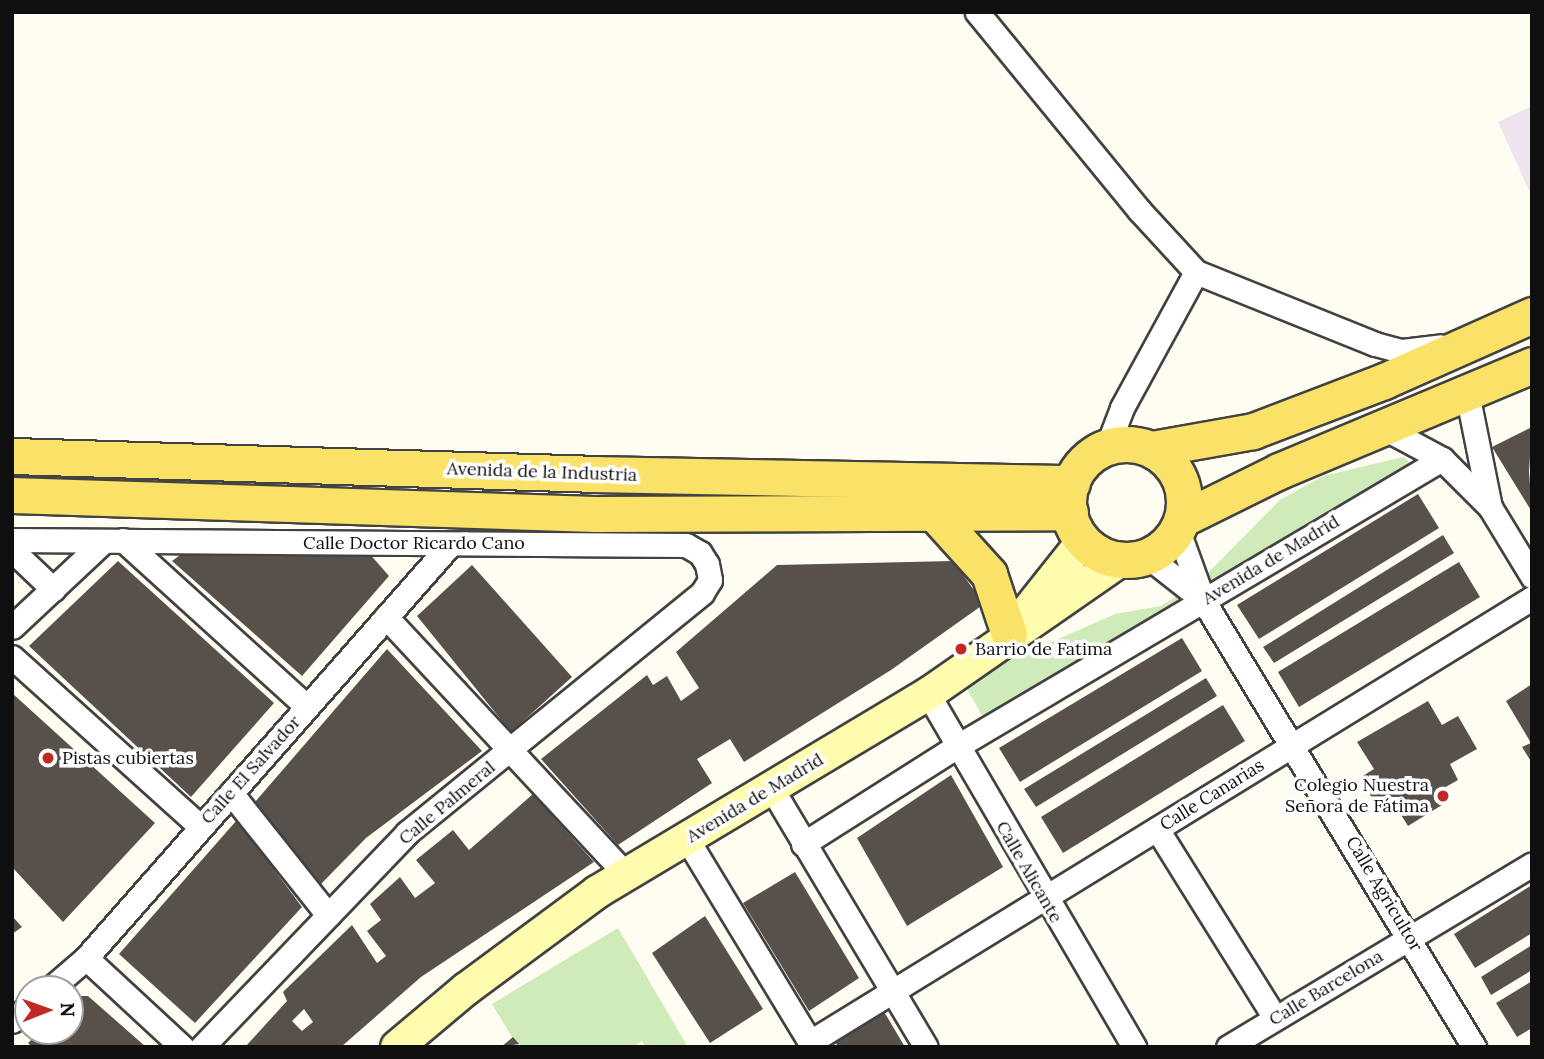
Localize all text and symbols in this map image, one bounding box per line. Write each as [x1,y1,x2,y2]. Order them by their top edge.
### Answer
street label: Avenida de la Industria [446,458,638,486]
street label: Avenida de Madrid [1199,511,1343,609]
street label: Calle Doctor Ricardo Cano [303,532,525,554]
place label: Barrio de Fatima [975,638,1112,660]
marker: Barrio de Fatima [953,641,969,657]
street label: Calle El Salvador [197,711,305,829]
place label: Pistas cubiertas [62,747,194,769]
street label: Avenida de Madrid [683,749,827,847]
marker: Pistas cubiertas [40,750,56,766]
street label: Calle Canarias [1156,754,1268,836]
street label: Calle Palmeral [395,757,499,849]
place label: Colegio Nuestra Señora de Fátima [1285,775,1429,818]
marker: Colegio Nuestra Señora de Fátima [1435,788,1451,804]
street label: Calle Alicante [991,817,1067,927]
street label: Calle Agricultor [1341,832,1427,956]
street label: Calle Barcelona [1265,945,1387,1031]
north arrow [14,975,84,1045]
text: N [56,1002,80,1017]

